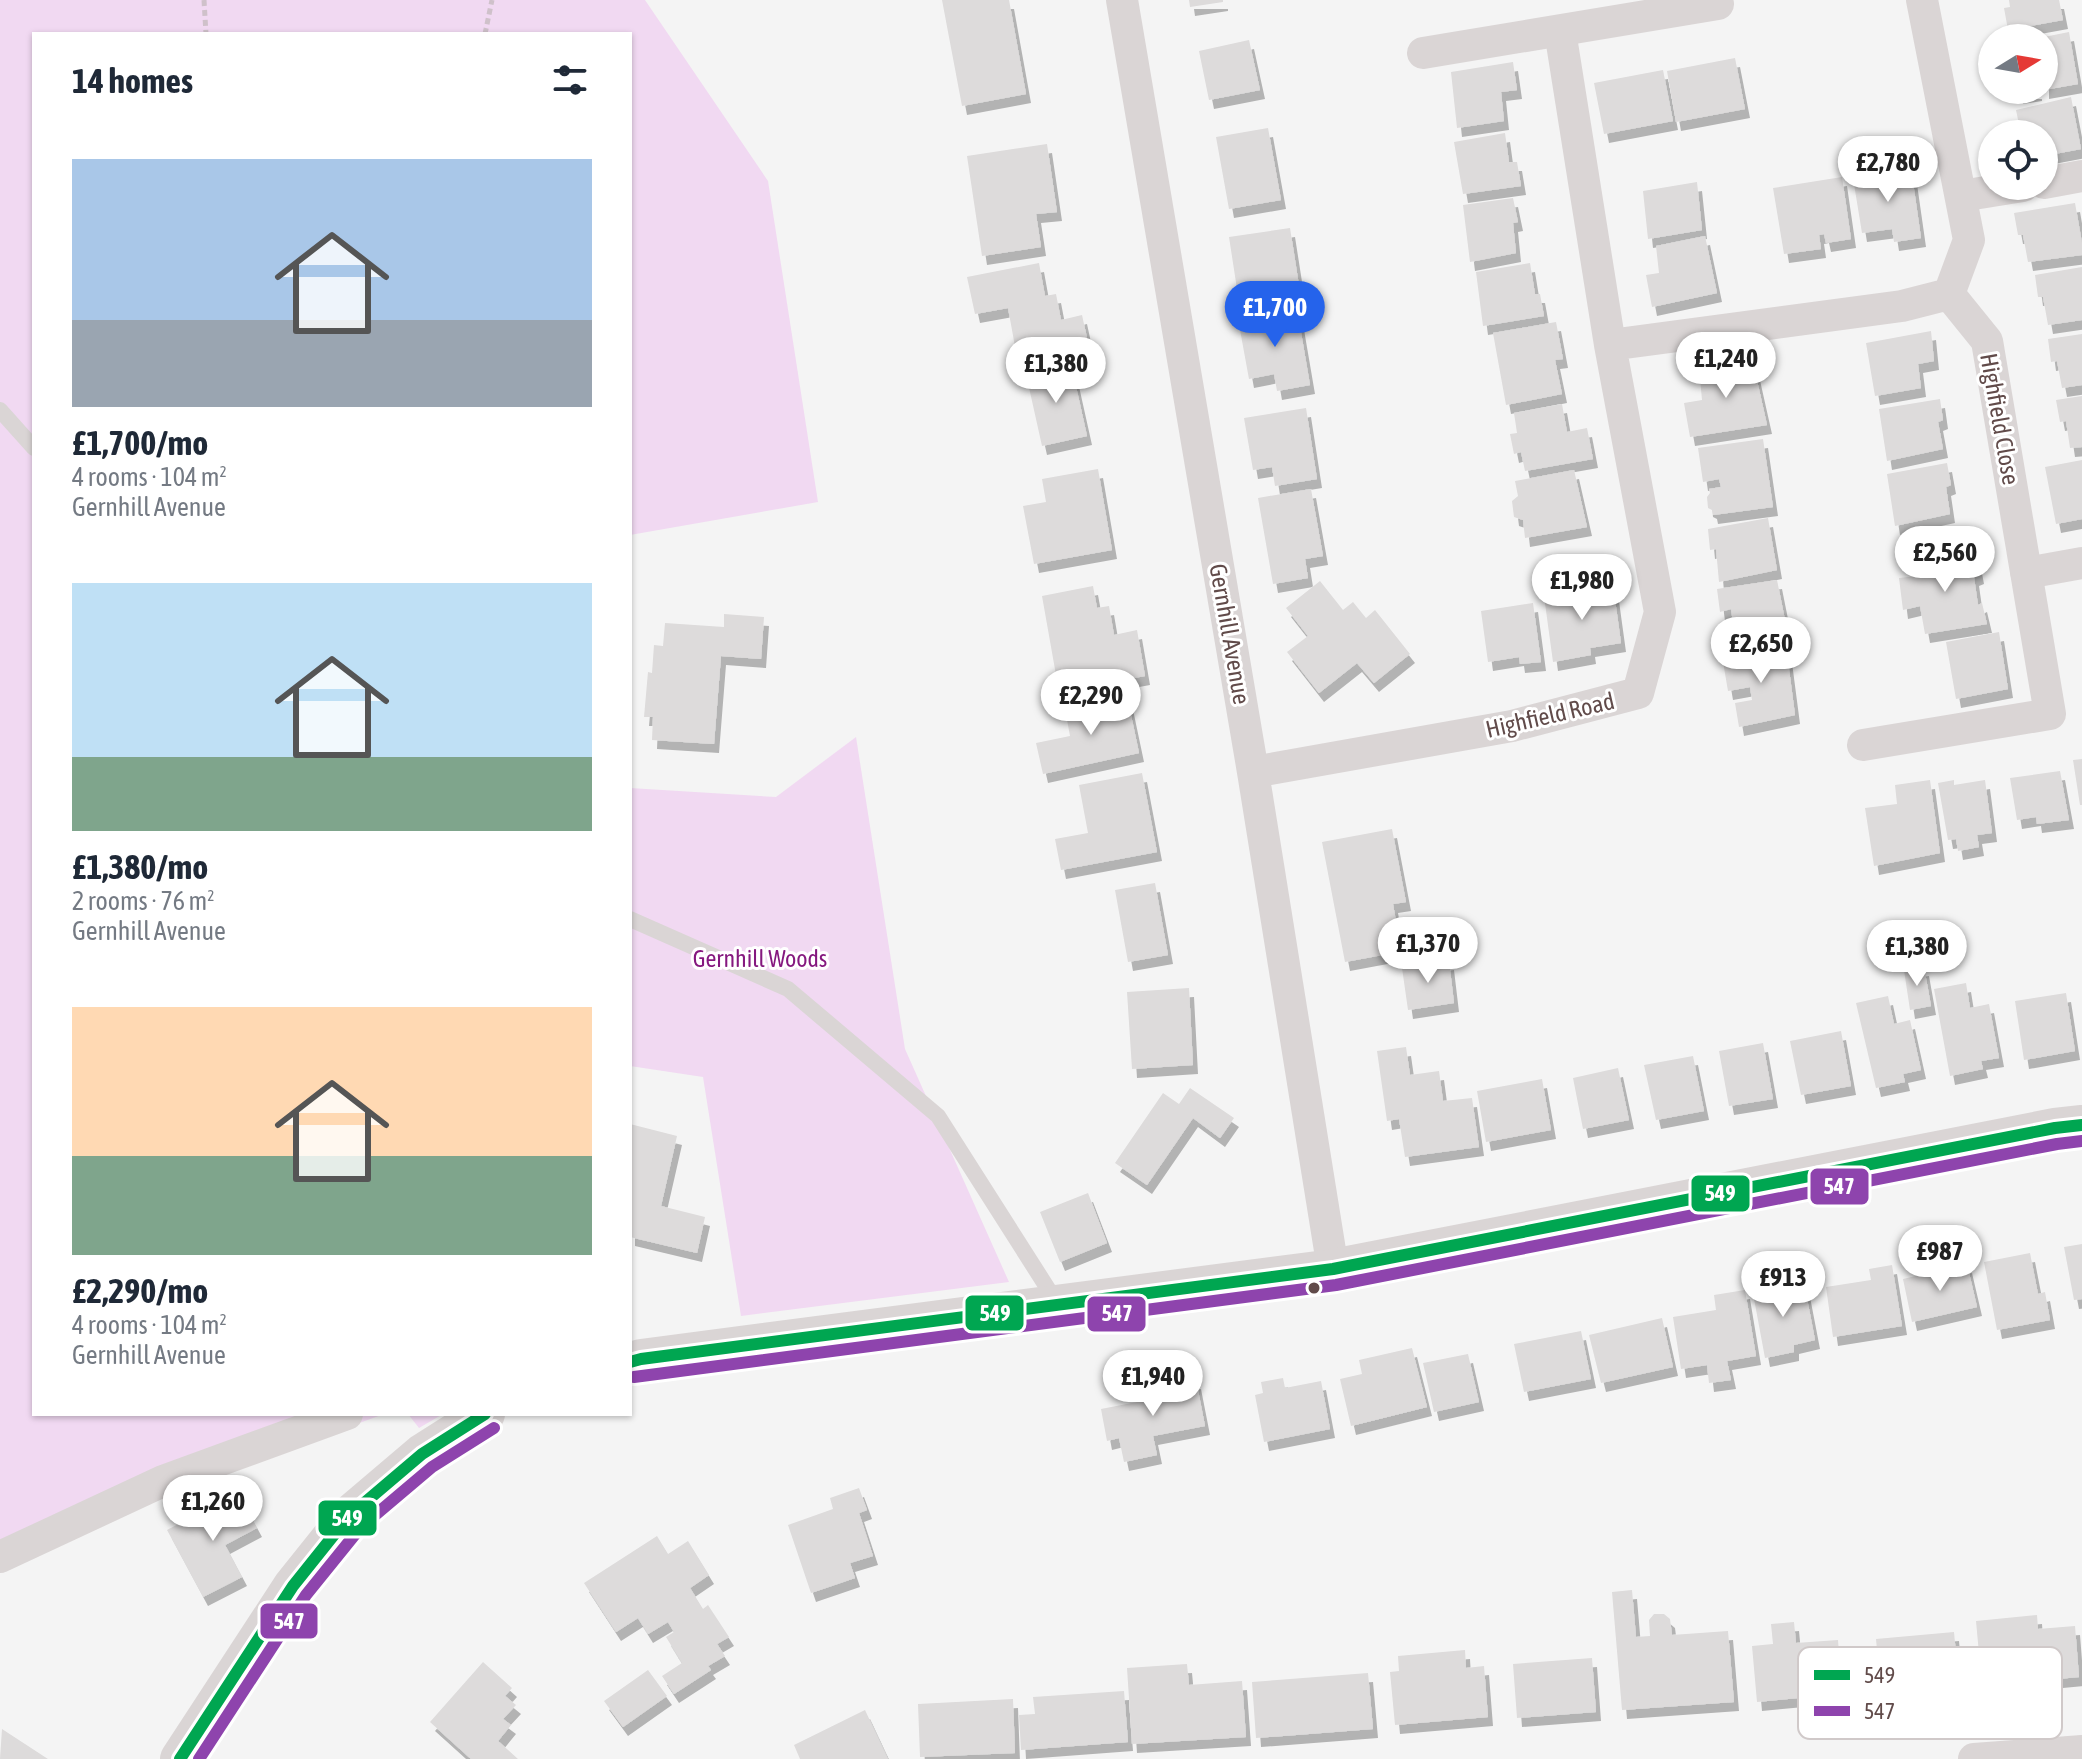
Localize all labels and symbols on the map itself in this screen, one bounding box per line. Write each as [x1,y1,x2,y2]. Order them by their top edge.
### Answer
north arrow [1978,24,2058,104]
pin: £2,780 [1823,136,1953,204]
pin: £1,700 [1210,281,1340,349]
pin: £1,240 [1661,332,1791,400]
pin: £1,380 [991,337,1121,405]
street label: Highfield Close [1975,351,2025,487]
pin: £2,560 [1880,526,2010,594]
pin: £1,980 [1517,554,1647,622]
street label: Gernhill Avenue [1204,562,1256,706]
pin: £2,650 [1696,617,1826,685]
pin: £2,290 [1026,669,1156,737]
street label: Highfield Road [1483,687,1617,743]
pin: £1,370 [1363,917,1493,985]
pin: £1,380 [1852,920,1982,988]
park label: Gernhill Woods [693,945,827,972]
line badge: 547 [1809,1167,1870,1206]
text: 547 [1823,1173,1855,1199]
line badge: 549 [1690,1174,1751,1213]
text: 549 [1704,1180,1736,1206]
pin: £987 [1893,1225,1987,1293]
pin: £913 [1736,1251,1830,1319]
unlabelled marker [1306,1280,1322,1296]
line badge: 549 [964,1294,1025,1332]
line badge: 547 [1086,1295,1147,1333]
text: 549 [979,1300,1011,1326]
text: 547 [1101,1300,1133,1326]
pin: £1,940 [1088,1350,1218,1418]
pin: £1,260 [148,1475,278,1543]
line badge: 549 [317,1499,378,1537]
text: 549 [331,1505,363,1531]
line badge: 547 [259,1602,319,1640]
text: 547 [273,1608,305,1634]
legend [1798,1647,2062,1739]
text: 549 [1864,1662,1895,1688]
text: 547 [1864,1698,1895,1724]

